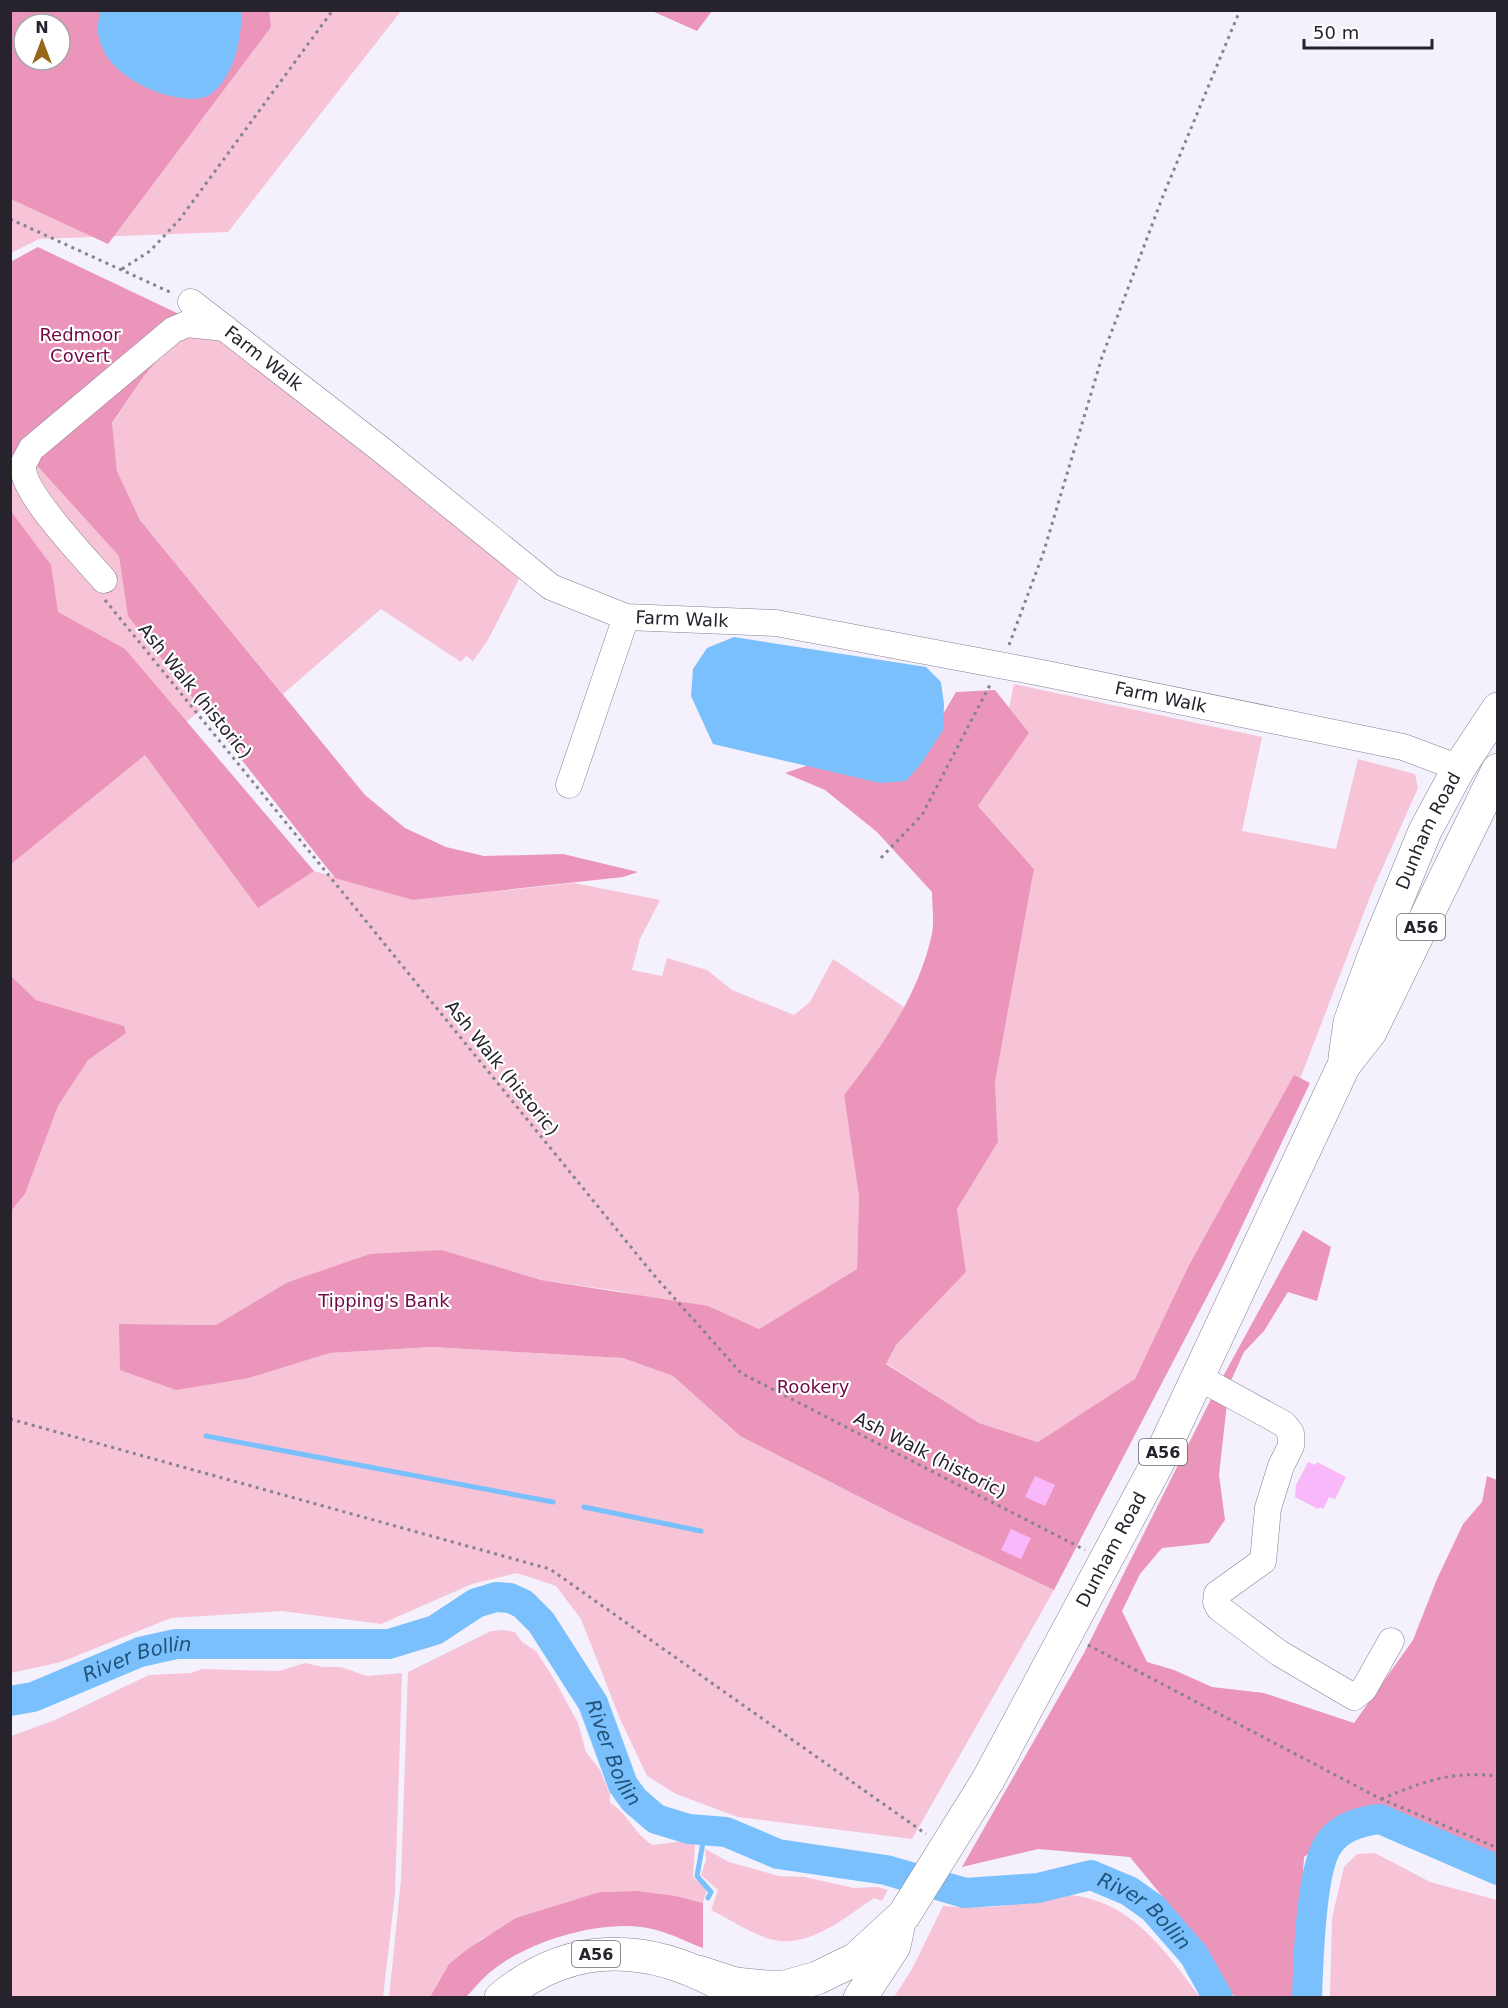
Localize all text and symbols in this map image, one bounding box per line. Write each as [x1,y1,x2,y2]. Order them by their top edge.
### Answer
north arrow [12,12,72,72]
scale bar [1304,12,1432,50]
text: N [35,18,49,37]
text: 50 m [1313,22,1359,43]
street label: Farm Walk [221,321,308,395]
park label: Redmoor Covert [39,324,121,366]
street label: Farm Walk [635,606,730,631]
street label: Ash Walk (historic) [134,619,256,763]
street label: Farm Walk [1113,677,1209,717]
street label: Dunham Road [1391,768,1465,893]
road number: A56 [1397,914,1445,940]
street label: Ash Walk (historic) [441,996,563,1140]
park label: Tipping's Bank [317,1290,450,1311]
park label: Rookery [777,1376,850,1397]
street label: Ash Walk (historic) [851,1407,1010,1502]
road number: A56 [1139,1439,1187,1465]
street label: Dunham Road [1071,1488,1150,1611]
water label: River Bollin [79,1632,191,1687]
water label: River Bollin [581,1696,646,1811]
water label: River Bollin [1094,1867,1196,1955]
road number: A56 [572,1941,620,1967]

